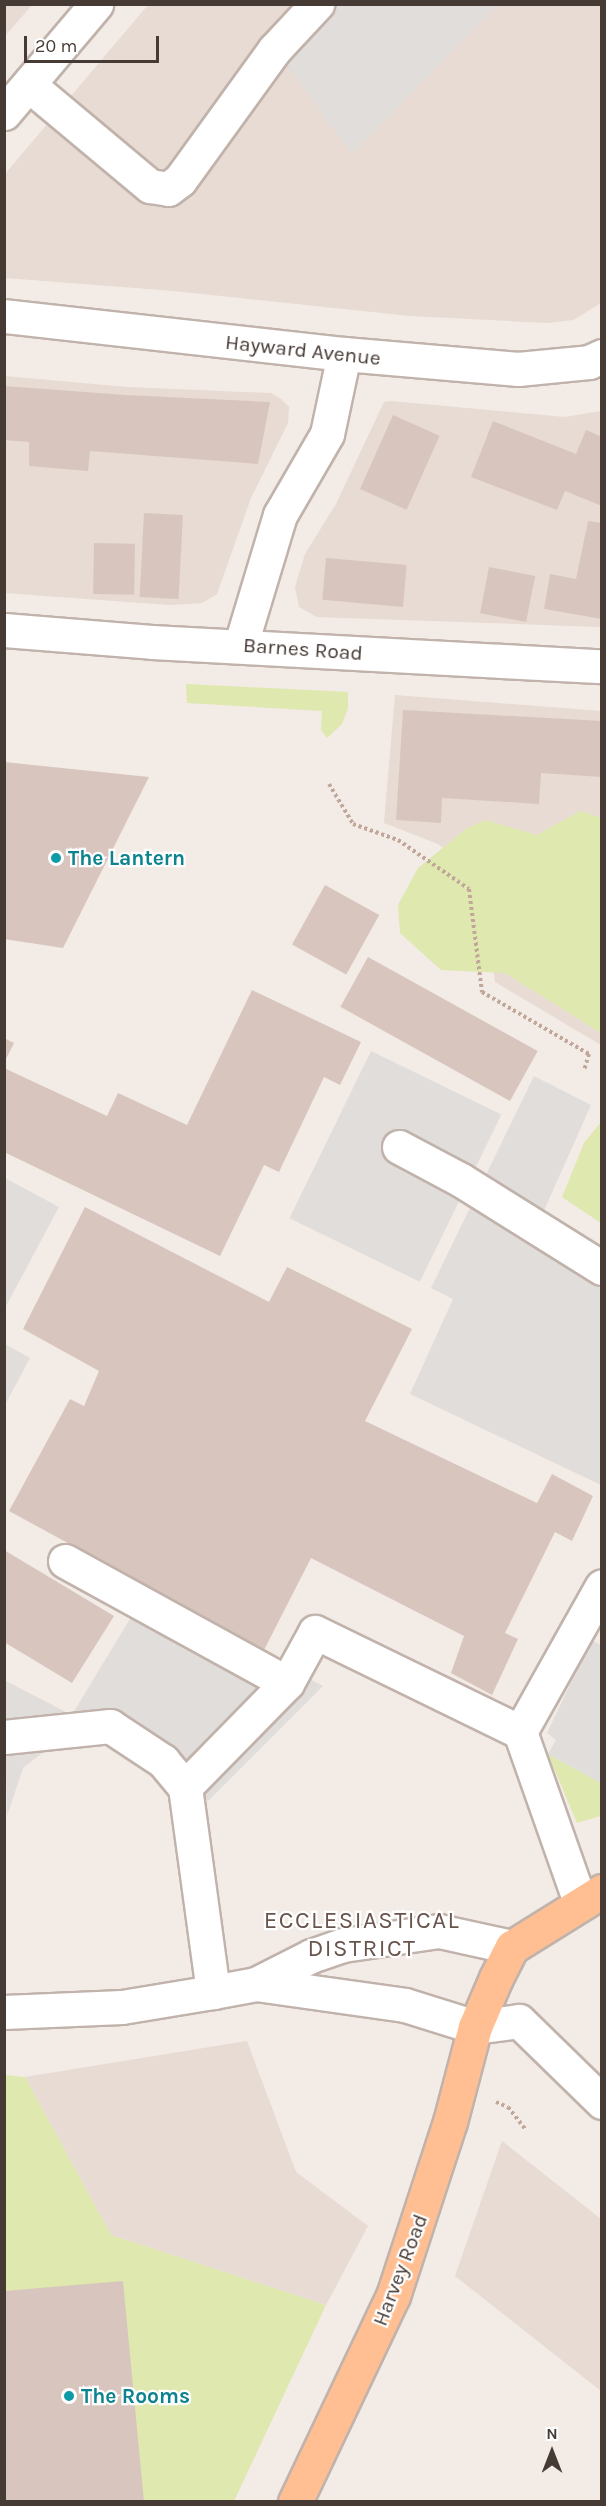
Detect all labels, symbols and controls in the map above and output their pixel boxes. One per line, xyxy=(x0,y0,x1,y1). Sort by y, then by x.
scale bar xyxy=(27,24,162,62)
text: 20 m xyxy=(35,35,77,57)
street label: Hayward Avenue xyxy=(224,329,382,371)
street label: Barnes Road xyxy=(242,632,364,666)
place label: The Lantern xyxy=(68,845,185,871)
marker: The Lantern xyxy=(49,851,63,865)
district label: ECCLESIASTICAL DISTRICT xyxy=(264,1907,460,1963)
street label: Harvey Road xyxy=(367,2211,433,2329)
place label: The Rooms xyxy=(81,2383,190,2409)
marker: The Rooms xyxy=(62,2389,76,2403)
north arrow xyxy=(522,2422,582,2482)
text: N xyxy=(546,2424,558,2443)

